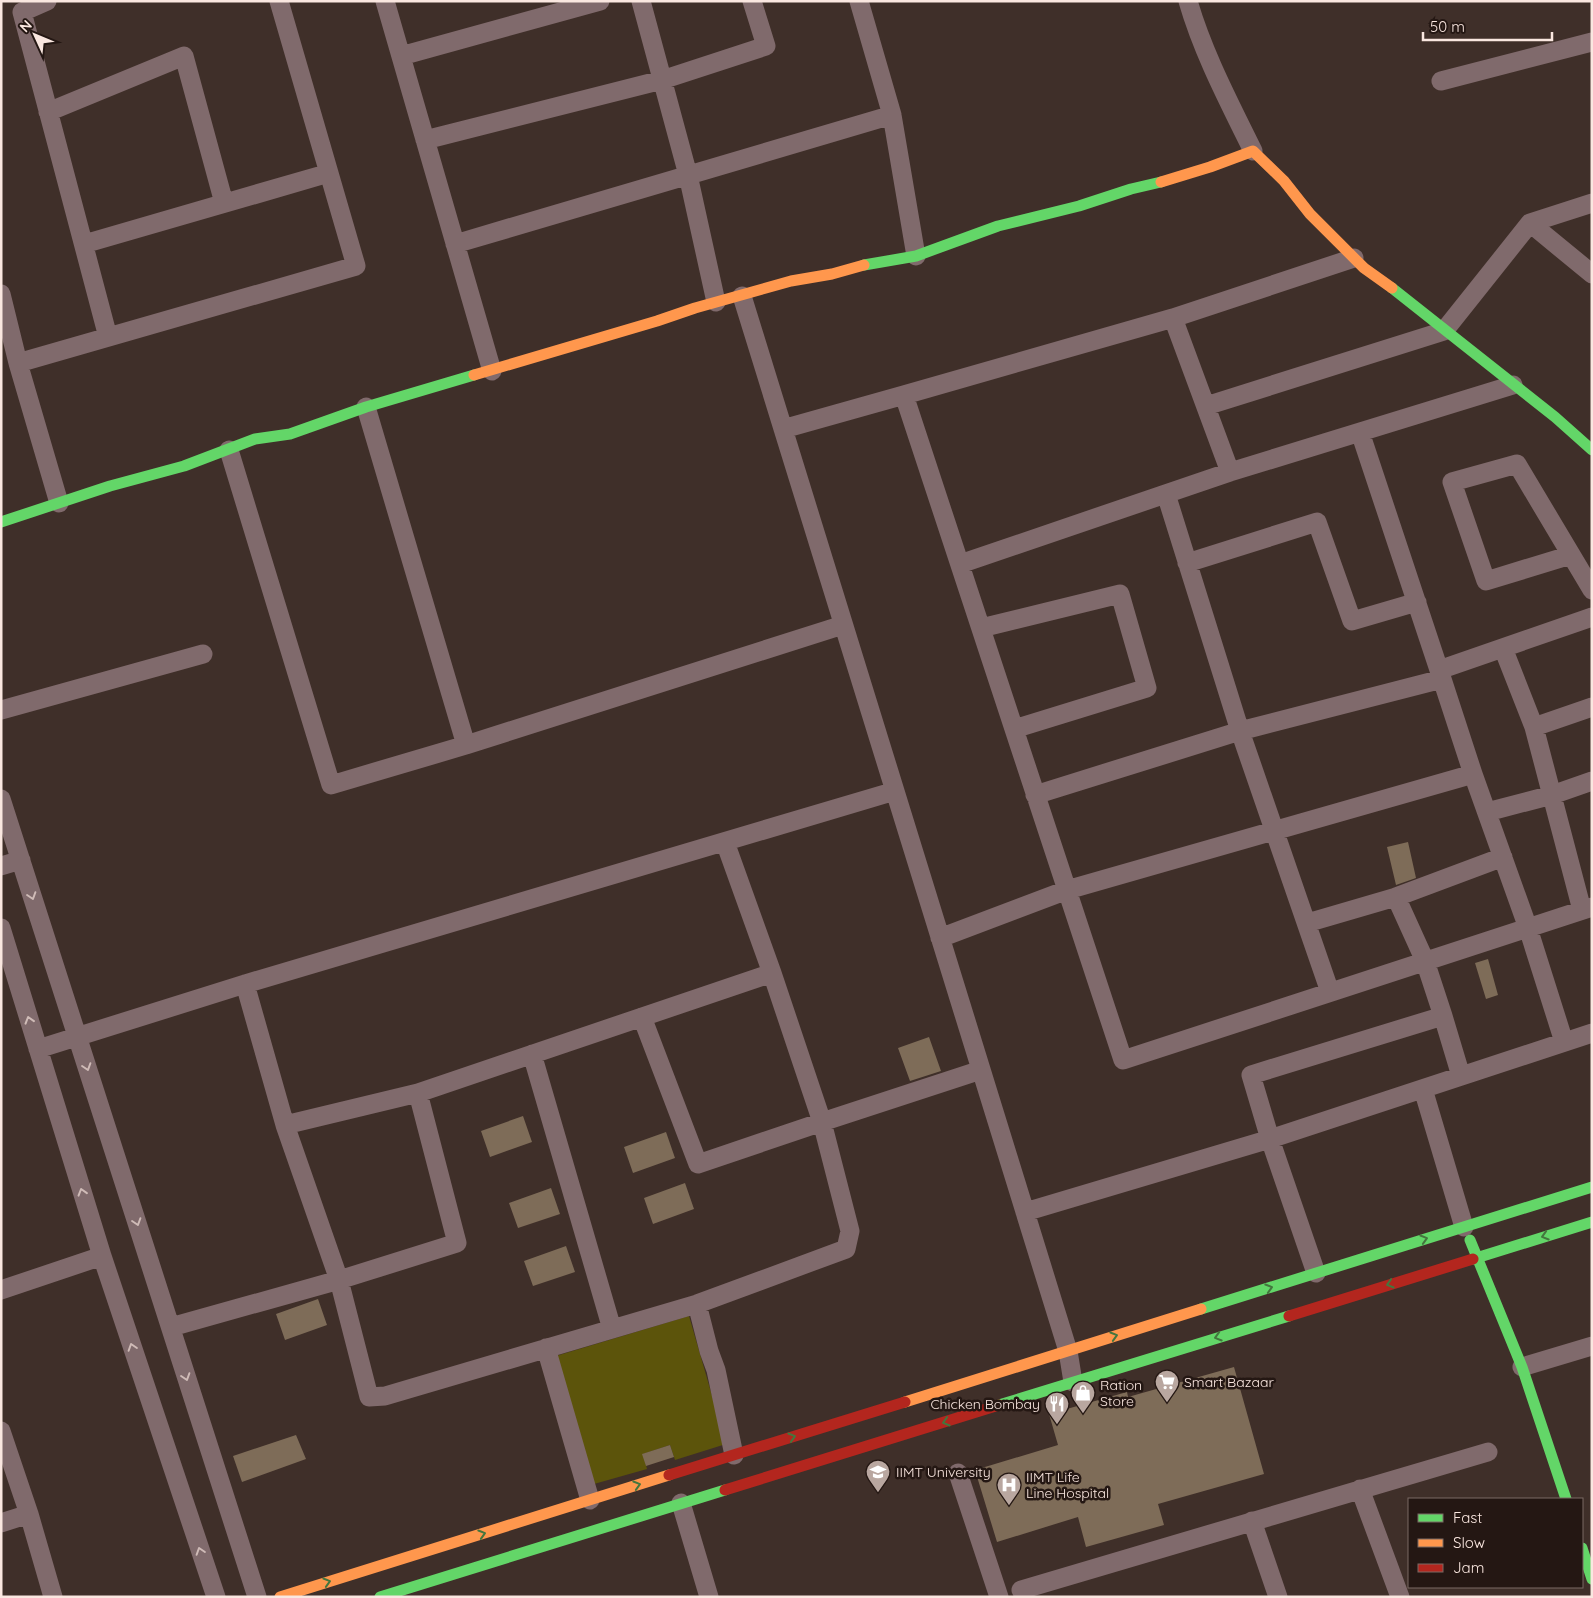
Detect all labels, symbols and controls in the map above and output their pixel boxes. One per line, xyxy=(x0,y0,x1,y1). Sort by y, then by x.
north arrow xyxy=(10,10,60,60)
scale bar xyxy=(1423,10,1552,42)
text: N xyxy=(16,16,36,36)
text: 50 m xyxy=(1430,17,1465,36)
one-way arrow xyxy=(26,891,36,899)
one-way arrow xyxy=(25,1016,35,1025)
one-way arrow xyxy=(82,1062,92,1071)
one-way arrow xyxy=(78,1188,88,1197)
one-way arrow xyxy=(131,1217,141,1225)
one-way arrow xyxy=(1542,1230,1550,1240)
one-way arrow xyxy=(1420,1235,1428,1245)
one-way arrow xyxy=(1386,1278,1395,1288)
one-way arrow xyxy=(1265,1283,1273,1293)
one-way arrow xyxy=(1110,1332,1118,1342)
one-way arrow xyxy=(1214,1332,1223,1342)
one-way arrow xyxy=(128,1343,138,1351)
supermarket icon: Smart Bazaar xyxy=(1154,1369,1180,1403)
one-way arrow xyxy=(181,1372,191,1380)
place label: Smart Bazaar xyxy=(1184,1373,1274,1391)
place label: Ration Store xyxy=(1100,1376,1142,1410)
shop icon: Ration Store xyxy=(1070,1380,1096,1414)
restaurant icon: Chicken Bombay xyxy=(1044,1391,1070,1425)
place label: Chicken Bombay xyxy=(930,1395,1040,1413)
one-way arrow xyxy=(942,1416,950,1426)
one-way arrow xyxy=(787,1432,796,1442)
school or university icon: IIMT University xyxy=(865,1459,891,1493)
place label: IIMT University xyxy=(896,1463,991,1481)
place label: IIMT Life Line Hospital xyxy=(1026,1468,1109,1502)
hospital icon: IIMT Life Line Hospital xyxy=(996,1472,1022,1506)
one-way arrow xyxy=(632,1481,641,1491)
legend xyxy=(1408,1498,1583,1588)
text: Fast xyxy=(1453,1508,1482,1527)
one-way arrow xyxy=(477,1529,486,1539)
text: Slow xyxy=(1453,1533,1485,1552)
one-way arrow xyxy=(196,1547,206,1555)
text: Jam xyxy=(1453,1558,1484,1577)
one-way arrow xyxy=(322,1578,330,1588)

